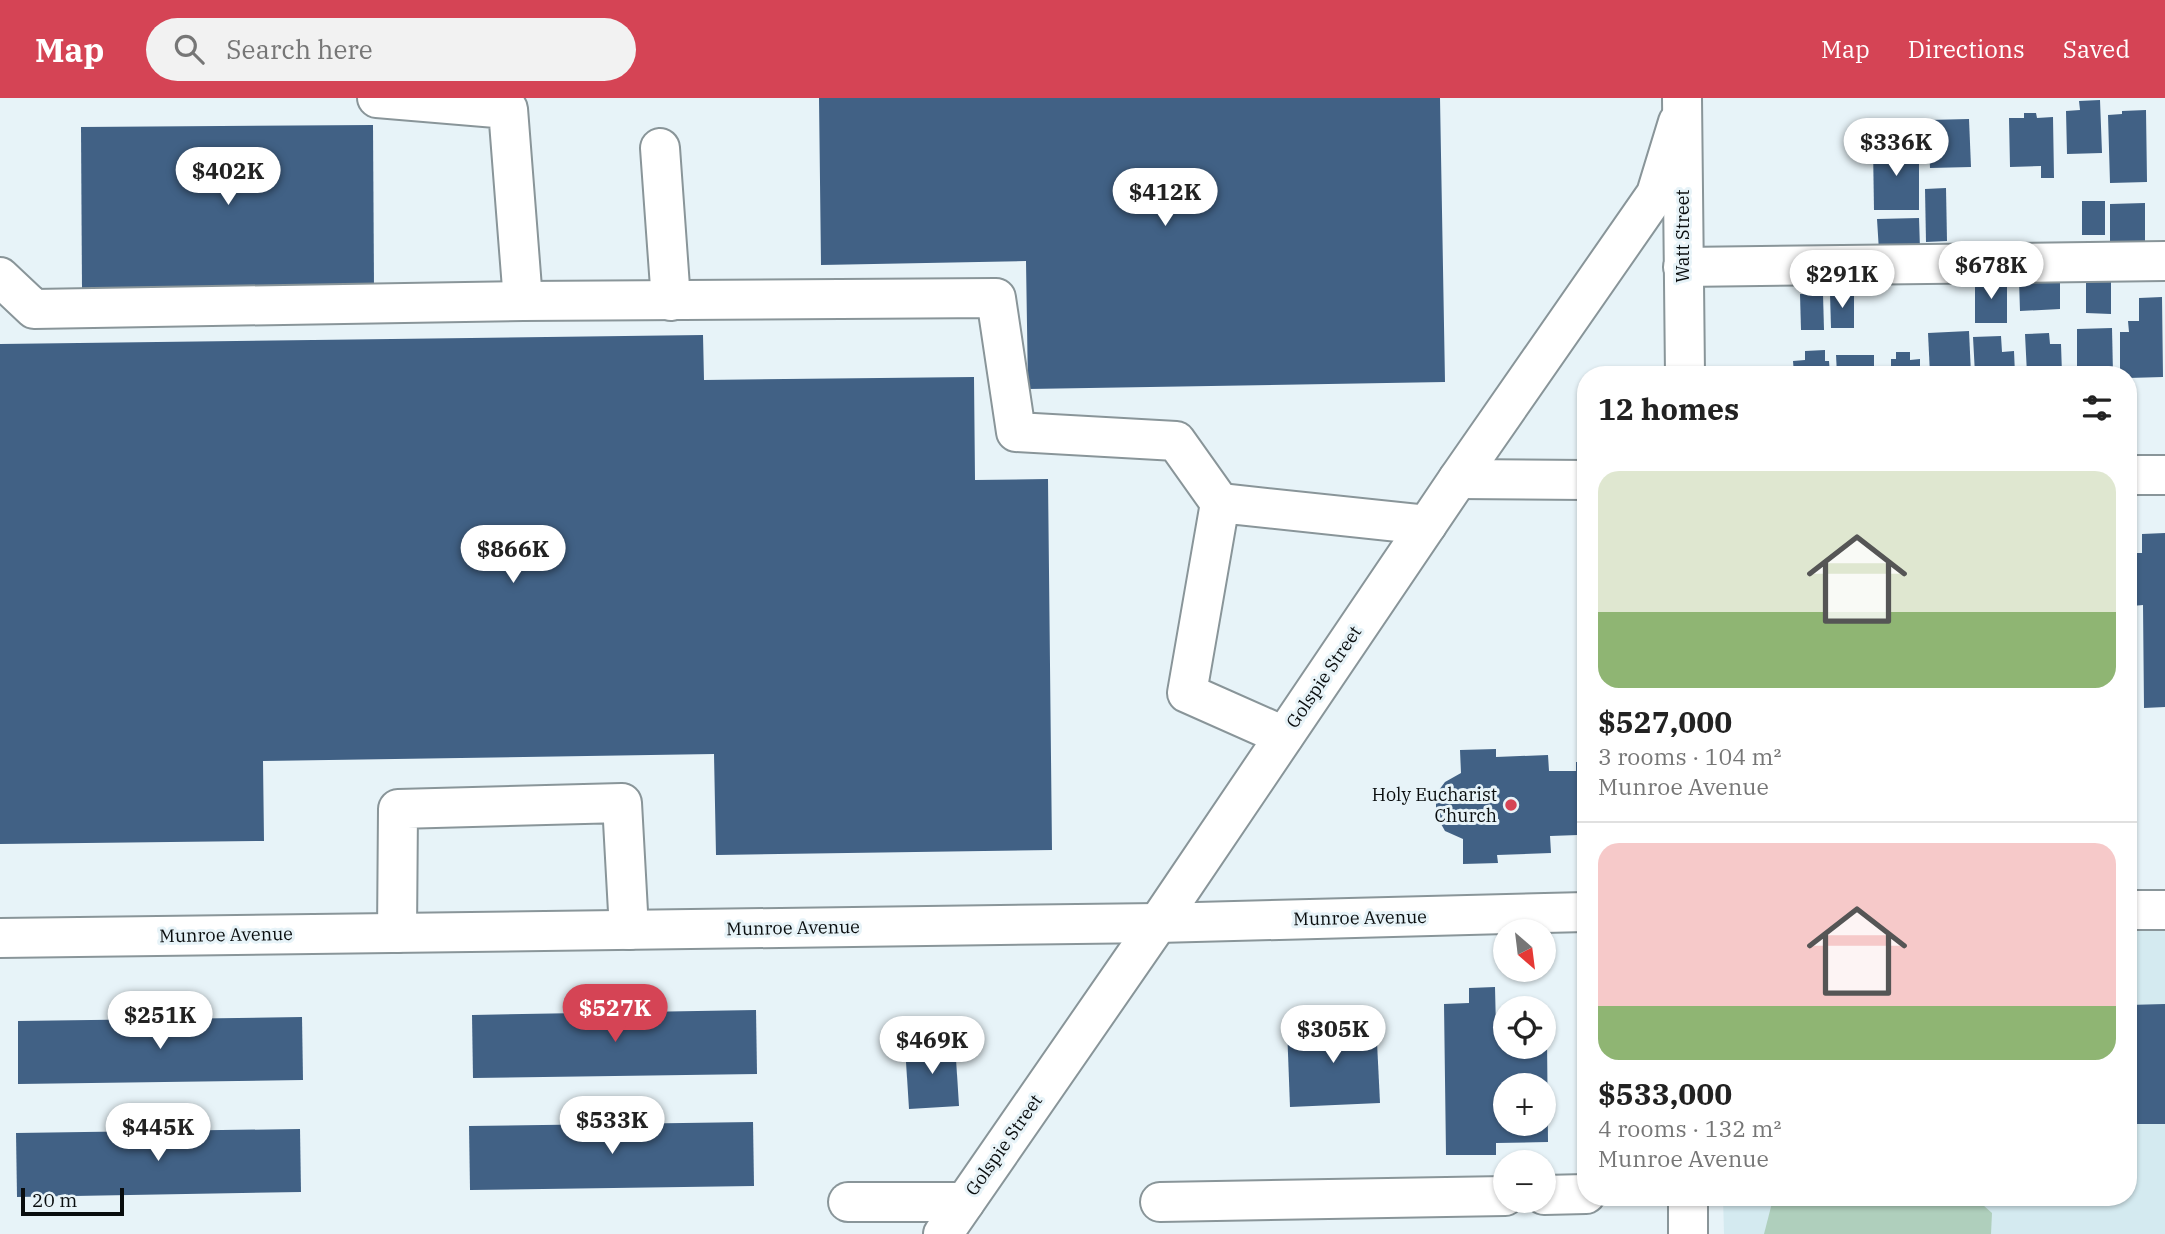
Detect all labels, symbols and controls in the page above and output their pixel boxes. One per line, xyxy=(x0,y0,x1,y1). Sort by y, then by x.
search box xyxy=(146,18,636,81)
text: Map xyxy=(35,28,104,71)
icon: search xyxy=(170,30,208,68)
text: Search here xyxy=(226,32,373,66)
text: Map xyxy=(1821,33,1870,65)
text: Directions xyxy=(1908,33,2025,65)
text: Saved xyxy=(2063,33,2130,65)
pin: $336K xyxy=(1847,118,1945,178)
text: $336K xyxy=(1860,126,1932,156)
pin: $402K xyxy=(179,148,277,207)
text: $402K xyxy=(192,155,264,185)
pin: $412K xyxy=(1116,169,1214,228)
text: $412K xyxy=(1129,176,1201,206)
street label: Watt Street xyxy=(1671,189,1694,283)
pin: $678K xyxy=(1942,242,2040,301)
text: $678K xyxy=(1955,249,2027,279)
pin: $291K xyxy=(1793,250,1891,310)
text: $291K xyxy=(1806,258,1878,288)
text: 12 homes xyxy=(1598,389,1739,428)
icon: filters xyxy=(2078,389,2116,427)
icon: home xyxy=(1794,516,1920,642)
pin: $866K xyxy=(464,526,562,585)
text: $866K xyxy=(477,533,549,563)
street label: Golspie Street xyxy=(1281,621,1366,732)
text: $527,000 xyxy=(1598,702,1732,741)
text: 3 rooms · 104 m² xyxy=(1598,741,1781,771)
text: Munroe Avenue xyxy=(1598,771,1769,801)
place label: Holy Eucharist Church xyxy=(1372,783,1497,827)
marker: Holy Eucharist Church xyxy=(1503,797,1519,813)
icon: home xyxy=(1794,888,1920,1014)
street label: Munroe Avenue xyxy=(1293,905,1427,930)
street label: Munroe Avenue xyxy=(726,915,860,940)
north arrow xyxy=(1493,919,1556,982)
map controls xyxy=(1493,919,1556,1213)
street label: Munroe Avenue xyxy=(159,922,293,947)
pin: $527K xyxy=(566,984,664,1044)
pin: $251K xyxy=(111,992,209,1051)
text: $527K xyxy=(579,992,651,1022)
button: locate xyxy=(1493,996,1556,1059)
text: $251K xyxy=(124,999,196,1029)
pin: $305K xyxy=(1284,1006,1382,1065)
text: $305K xyxy=(1297,1013,1369,1043)
pin: $469K xyxy=(883,1016,981,1076)
text: $469K xyxy=(896,1024,968,1054)
button: + xyxy=(1493,1073,1556,1136)
text: $533,000 xyxy=(1598,1074,1732,1113)
street label: Golspie Street xyxy=(960,1090,1047,1200)
pin: $533K xyxy=(563,1096,661,1156)
pin: $445K xyxy=(109,1104,207,1163)
text: $533K xyxy=(576,1104,648,1134)
text: $445K xyxy=(122,1111,194,1141)
text: 4 rooms · 132 m² xyxy=(1598,1113,1781,1143)
text: Munroe Avenue xyxy=(1598,1143,1769,1173)
button: − xyxy=(1493,1150,1556,1213)
scale bar xyxy=(21,1185,124,1217)
text: 20 m xyxy=(32,1188,77,1212)

